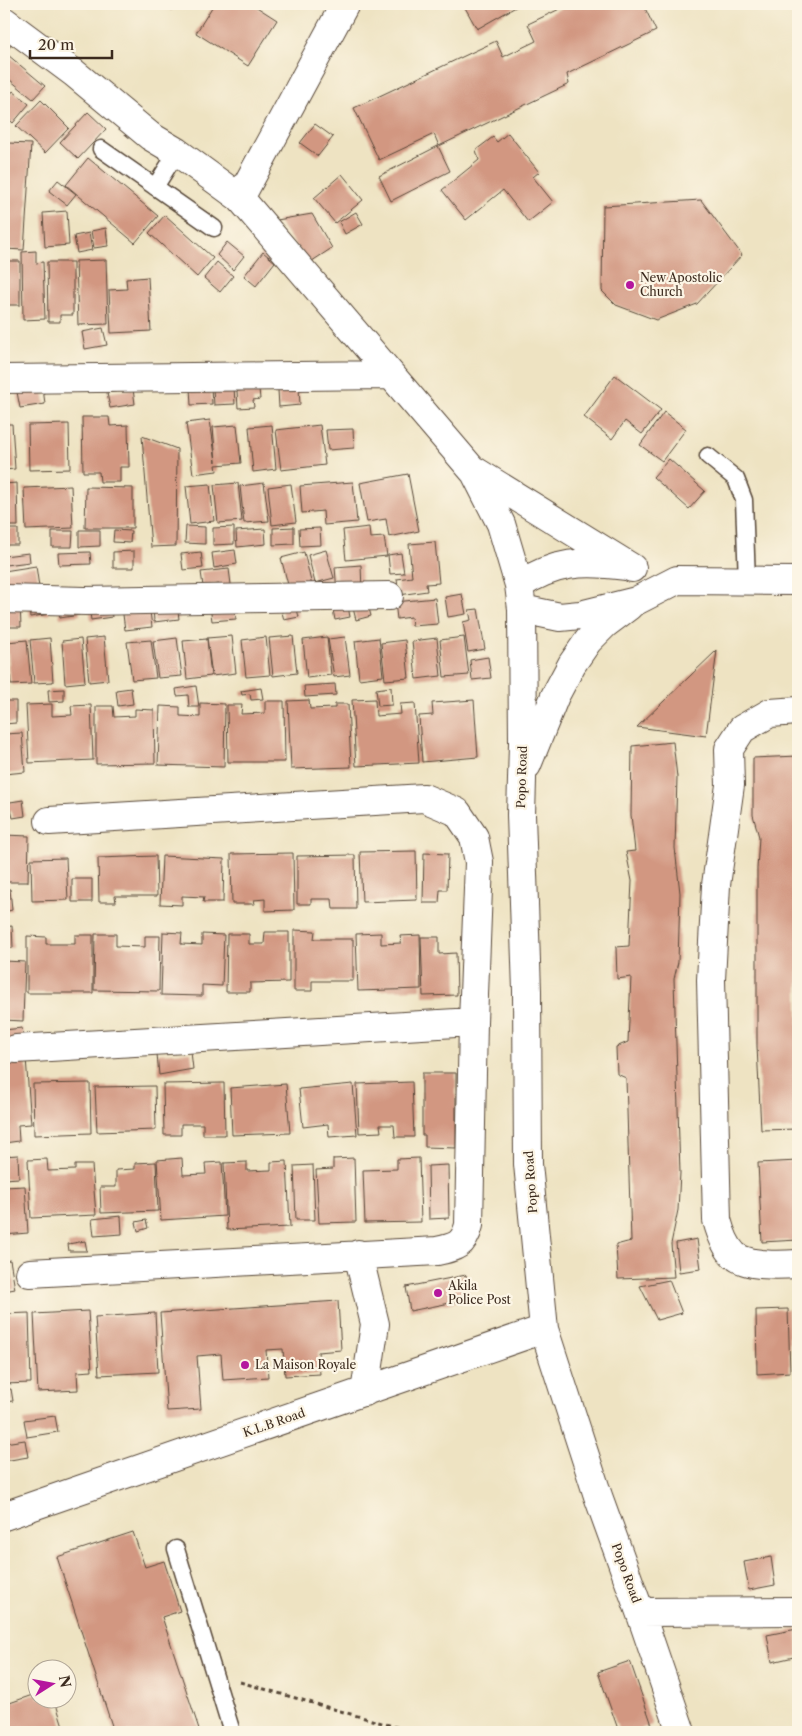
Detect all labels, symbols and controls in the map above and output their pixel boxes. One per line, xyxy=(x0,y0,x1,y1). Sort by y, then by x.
scale bar xyxy=(30,28,112,60)
text: 20 m xyxy=(38,35,74,54)
place label: New Apostolic Church xyxy=(640,270,722,299)
marker: New Apostolic Church xyxy=(624,279,636,291)
street label: Popo Road xyxy=(513,745,530,809)
street label: Popo Road xyxy=(521,1150,540,1214)
place label: Akila Police Post xyxy=(447,1278,512,1307)
marker: Akila Police Post xyxy=(432,1287,444,1299)
place label: La Maison Royale xyxy=(255,1357,356,1372)
marker: La Maison Royale xyxy=(239,1359,251,1371)
street label: K.L.B Road xyxy=(241,1405,308,1440)
street label: Popo Road xyxy=(609,1541,644,1605)
north arrow xyxy=(28,1658,78,1708)
text: N xyxy=(55,1674,75,1689)

